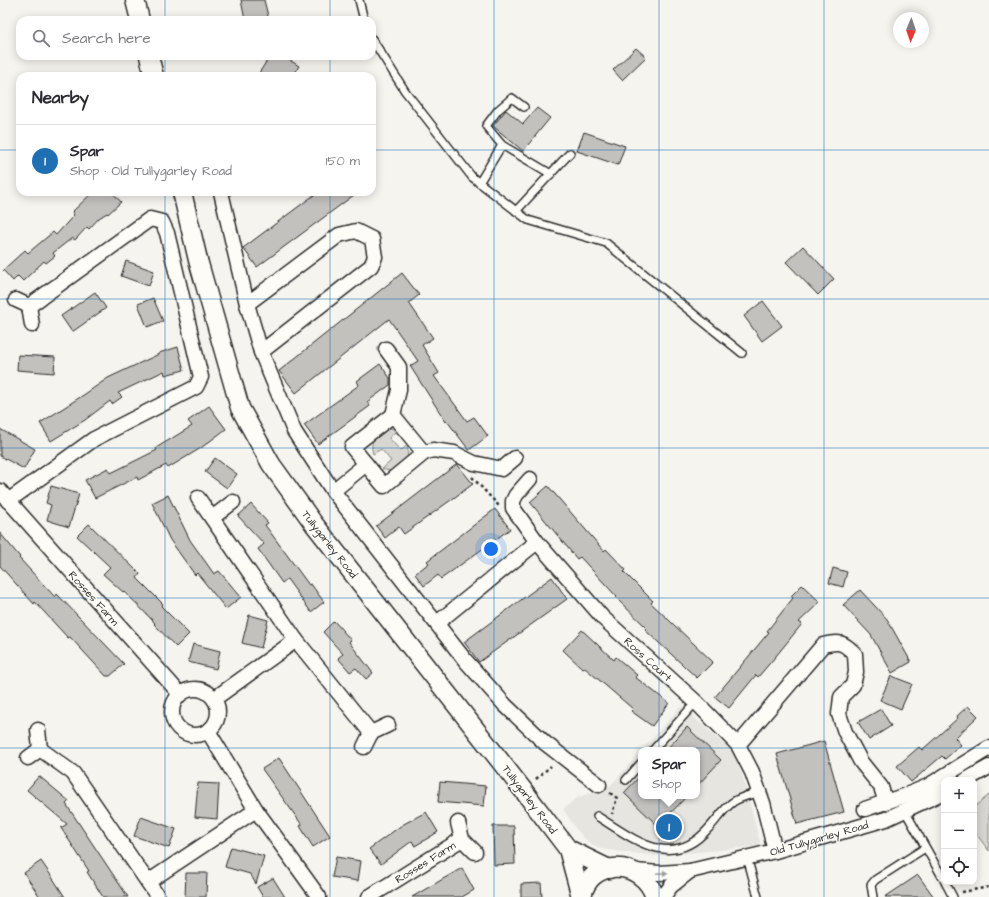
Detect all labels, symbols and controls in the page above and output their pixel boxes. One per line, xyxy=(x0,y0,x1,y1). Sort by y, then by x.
north arrow xyxy=(893,12,929,48)
search box xyxy=(16,16,376,60)
icon: search xyxy=(30,27,52,49)
text: Search here xyxy=(62,28,151,49)
text: Nearby xyxy=(32,86,89,110)
text: Spar xyxy=(70,141,104,162)
text: 1 xyxy=(44,152,46,170)
text: 150 m xyxy=(326,152,360,170)
text: Shop · Old Tullygarley Road xyxy=(70,162,232,180)
street label: Tullygarley Road xyxy=(297,507,361,582)
your location xyxy=(481,539,501,559)
street label: Rosses Farm xyxy=(65,568,123,629)
street label: Ross Court xyxy=(621,634,675,685)
popup xyxy=(638,747,700,799)
text: Spar xyxy=(652,754,686,775)
street label: Tullygarley Road xyxy=(498,762,561,838)
text: Shop xyxy=(652,775,681,793)
map controls xyxy=(941,777,977,885)
button: + xyxy=(941,777,977,813)
pin: 1 xyxy=(656,812,682,842)
button: − xyxy=(941,813,977,849)
street label: Old Tullygarley Road xyxy=(768,817,871,861)
street label: Rosses Farm xyxy=(392,838,459,887)
button: locate xyxy=(941,849,977,885)
one-way arrow xyxy=(656,869,668,876)

